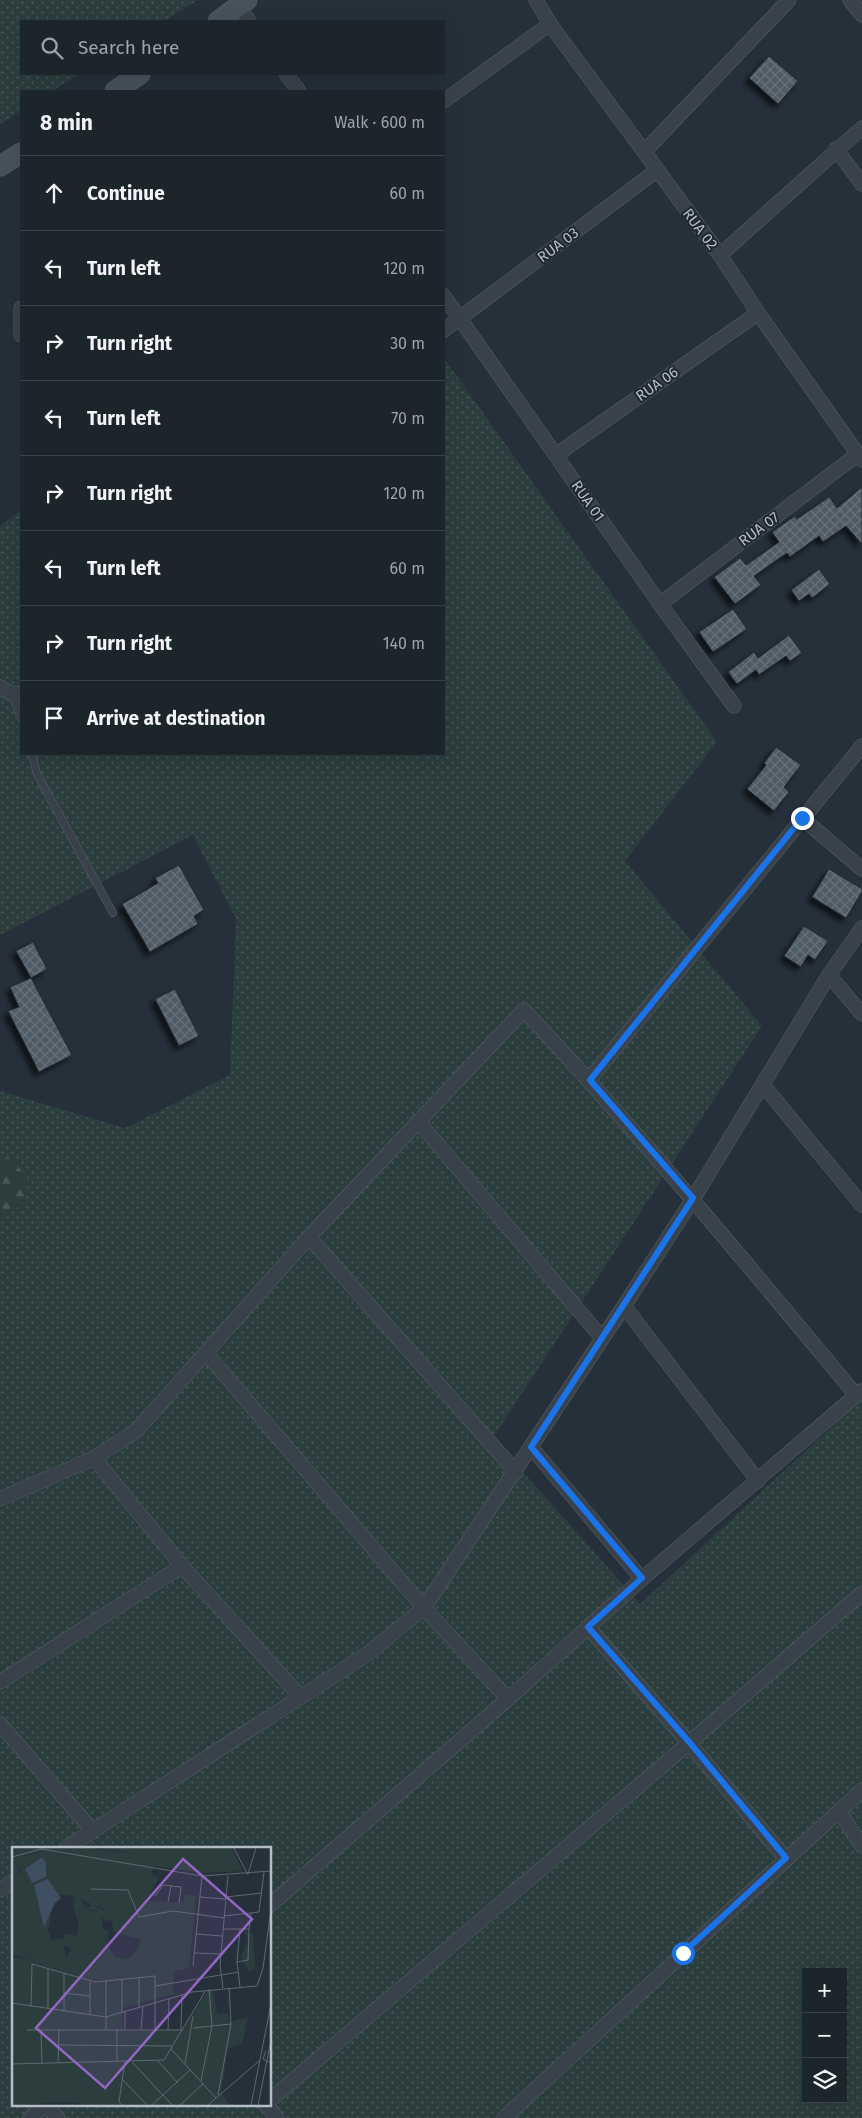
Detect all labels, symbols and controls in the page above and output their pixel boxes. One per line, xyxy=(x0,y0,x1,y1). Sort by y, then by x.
search box xyxy=(20,20,445,75)
icon: search xyxy=(38,34,66,62)
text: Search here xyxy=(78,36,179,59)
text: 8 min xyxy=(40,110,93,136)
text: Walk · 600 m xyxy=(334,113,425,132)
icon: ahead xyxy=(40,179,68,207)
text: Continue xyxy=(87,182,165,205)
text: 60 m xyxy=(390,184,425,203)
street label: RUA 02 xyxy=(679,205,721,253)
street label: RUA 03 xyxy=(534,224,582,266)
icon: left xyxy=(40,254,68,282)
text: Turn left xyxy=(87,257,161,280)
text: 120 m xyxy=(383,259,425,278)
icon: right xyxy=(40,329,68,357)
text: Turn right xyxy=(87,332,172,355)
text: 30 m xyxy=(390,334,425,353)
street label: RUA 06 xyxy=(632,363,682,405)
icon: left xyxy=(40,404,68,432)
text: Turn left xyxy=(87,407,161,430)
text: 70 m xyxy=(391,409,425,428)
street label: RUA 01 xyxy=(567,477,609,525)
icon: right xyxy=(40,479,68,507)
text: Turn right xyxy=(87,482,172,505)
text: 120 m xyxy=(383,484,425,503)
street label: RUA 07 xyxy=(735,508,783,550)
icon: left xyxy=(40,554,68,582)
text: Turn left xyxy=(87,557,161,580)
text: 60 m xyxy=(390,559,425,578)
icon: right xyxy=(40,629,68,657)
text: Turn right xyxy=(87,632,172,655)
text: 140 m xyxy=(383,634,425,653)
icon: arrive xyxy=(40,704,68,732)
text: Arrive at destination xyxy=(87,707,266,730)
route end xyxy=(791,807,814,830)
inset map xyxy=(12,1847,271,2106)
route start xyxy=(672,1942,695,1965)
map controls xyxy=(802,1968,847,2103)
button: + xyxy=(802,1968,847,2013)
button: − xyxy=(802,2013,847,2058)
button: layers xyxy=(802,2058,847,2103)

